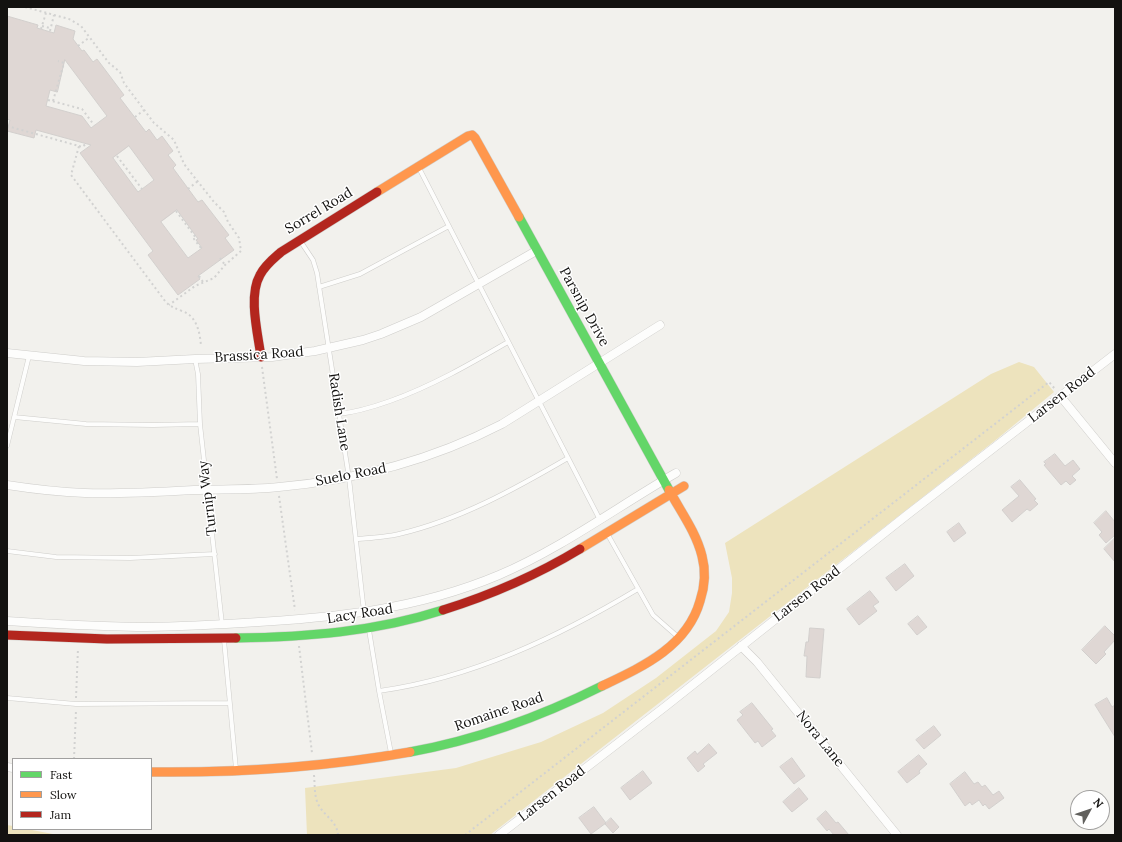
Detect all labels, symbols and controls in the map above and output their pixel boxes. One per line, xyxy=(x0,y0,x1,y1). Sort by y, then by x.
street label: Sorrel Road xyxy=(282,184,356,238)
street label: Parsnip Drive xyxy=(555,265,613,349)
street label: Brassica Road xyxy=(214,343,304,367)
street label: Larsen Road xyxy=(1025,364,1099,426)
street label: Radish Lane xyxy=(325,372,353,452)
street label: Turnip Way xyxy=(195,460,221,536)
street label: Suelo Road xyxy=(314,460,388,490)
street label: Larsen Road xyxy=(770,563,844,625)
street label: Lacy Road xyxy=(326,600,394,628)
street label: Romaine Road xyxy=(452,689,546,735)
street label: Nora Lane xyxy=(792,708,848,770)
legend xyxy=(12,758,152,830)
street label: Larsen Road xyxy=(515,763,589,825)
text: Fast xyxy=(50,767,73,782)
text: Slow xyxy=(50,787,77,802)
north arrow xyxy=(1070,790,1110,830)
text: N xyxy=(1090,795,1107,811)
text: Jam xyxy=(50,807,71,822)

